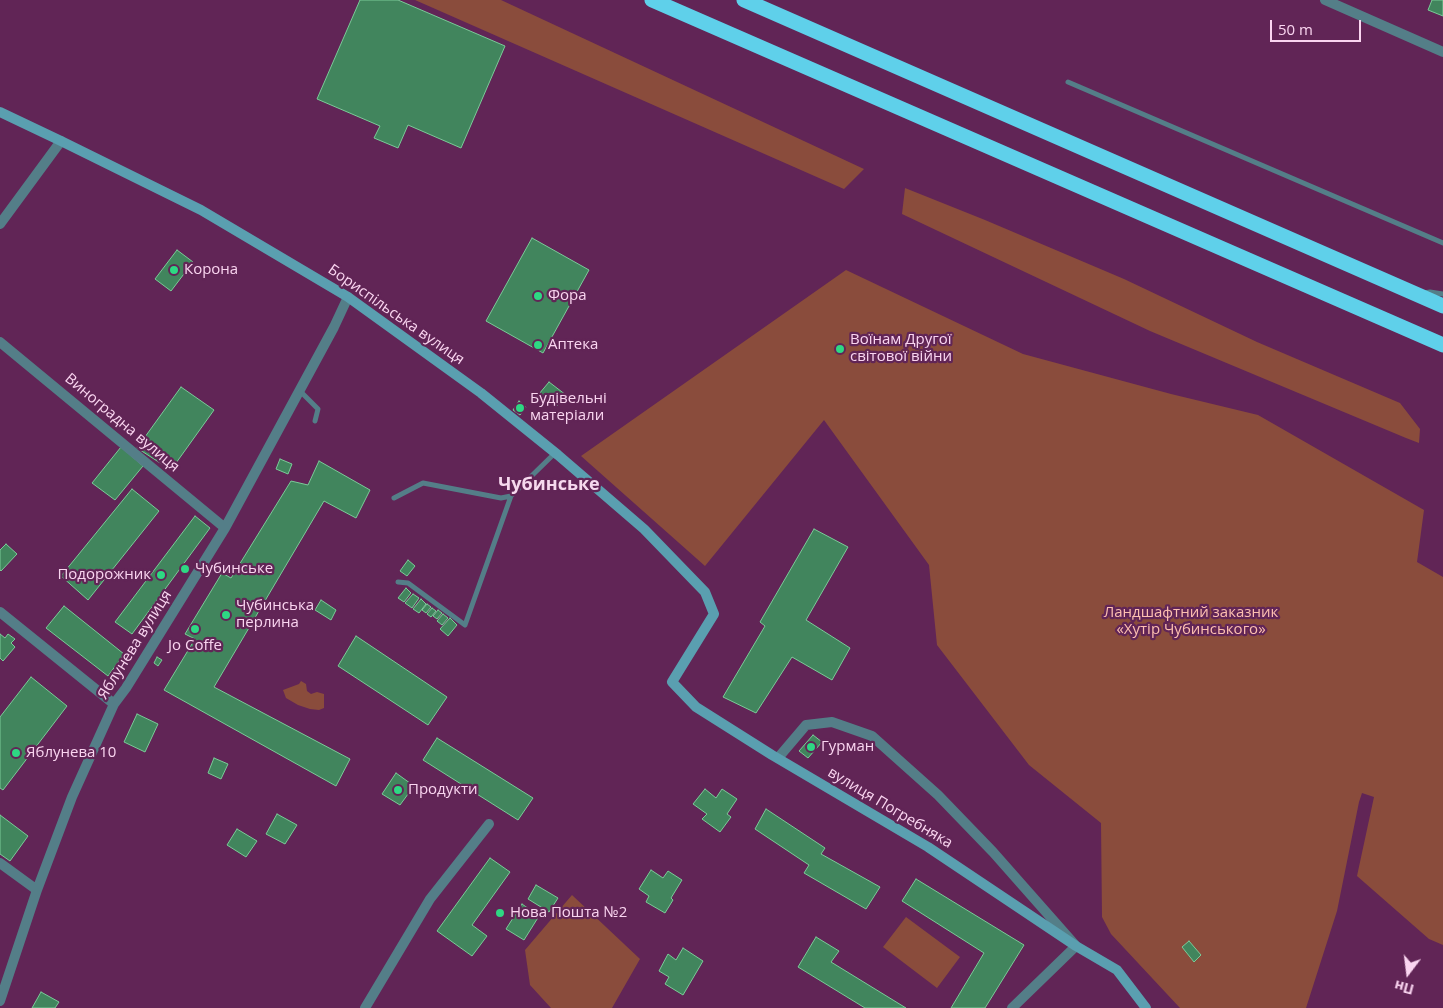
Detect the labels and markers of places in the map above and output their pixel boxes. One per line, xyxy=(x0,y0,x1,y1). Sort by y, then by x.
place label: Корона xyxy=(184,261,238,279)
marker: Корона xyxy=(168,264,180,276)
place label: Фора xyxy=(548,287,586,305)
marker: Фора xyxy=(532,290,544,302)
place label: Воїнам Другої світової війни xyxy=(850,331,952,366)
place label: Аптека xyxy=(548,336,598,354)
marker: Аптека xyxy=(532,339,544,351)
marker: Воїнам Другої світової війни xyxy=(834,343,846,355)
place label: Будівельні матеріали xyxy=(530,390,607,425)
marker: Будівельні матеріали xyxy=(514,402,526,414)
place label: Чубинське xyxy=(195,560,273,578)
marker: Чубинське xyxy=(179,563,191,575)
place label: Подорожник xyxy=(57,566,151,584)
marker: Подорожник xyxy=(155,569,167,581)
place label: Чубинська перлина xyxy=(236,597,314,632)
marker: Чубинська перлина xyxy=(220,609,232,621)
marker: Jo Coffe xyxy=(189,623,201,635)
place label: Jo Coffe xyxy=(168,637,222,655)
place label: Гурман xyxy=(821,738,874,756)
marker: Гурман xyxy=(805,741,817,753)
place label: Яблунева 10 xyxy=(26,744,116,762)
marker: Яблунева 10 xyxy=(10,747,22,759)
place label: Продукти xyxy=(408,781,478,799)
marker: Продукти xyxy=(392,784,404,796)
place label: Нова Пошта №2 xyxy=(510,904,627,922)
marker: Нова Пошта №2 xyxy=(494,907,506,919)

